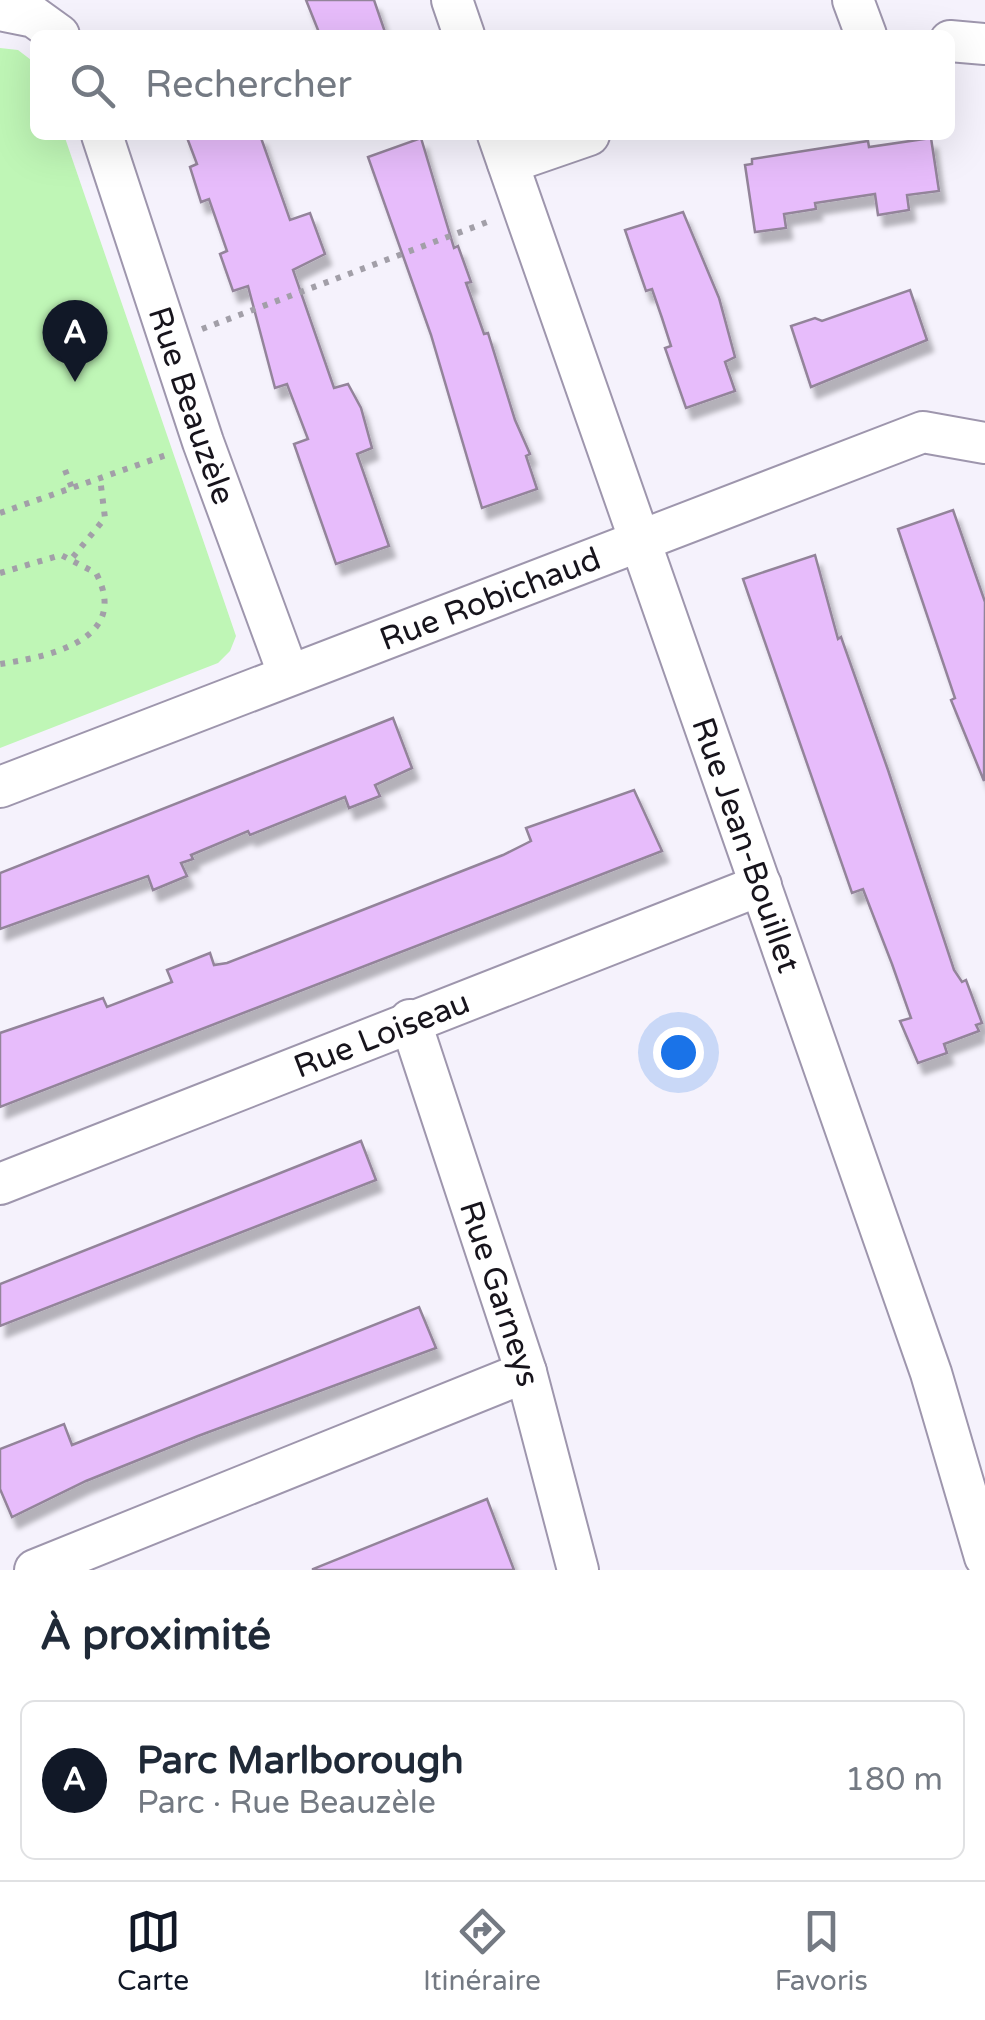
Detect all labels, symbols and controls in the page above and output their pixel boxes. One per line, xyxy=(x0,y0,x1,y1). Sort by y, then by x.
search box xyxy=(30,30,955,140)
icon: search xyxy=(65,58,120,113)
text: Rechercher xyxy=(145,62,352,108)
pin: A xyxy=(42,300,108,382)
street label: Rue Beauzèle xyxy=(140,302,242,510)
street label: Rue Robichaud xyxy=(375,540,606,659)
street label: Rue Jean-Bouillet xyxy=(683,713,807,978)
street label: Rue Loiseau xyxy=(289,983,475,1087)
your location xyxy=(653,1027,704,1078)
street label: Rue Garneys xyxy=(451,1196,547,1391)
text: À proximité xyxy=(40,1610,271,1661)
text: Parc Marlborough xyxy=(137,1738,464,1784)
text: A xyxy=(63,1761,86,1799)
text: 180 m xyxy=(845,1761,943,1799)
text: Parc · Rue Beauzèle xyxy=(137,1784,436,1822)
tab: Carte xyxy=(117,1904,189,1998)
tab: Itinéraire xyxy=(423,1904,541,1998)
tab: Favoris xyxy=(775,1904,868,1998)

